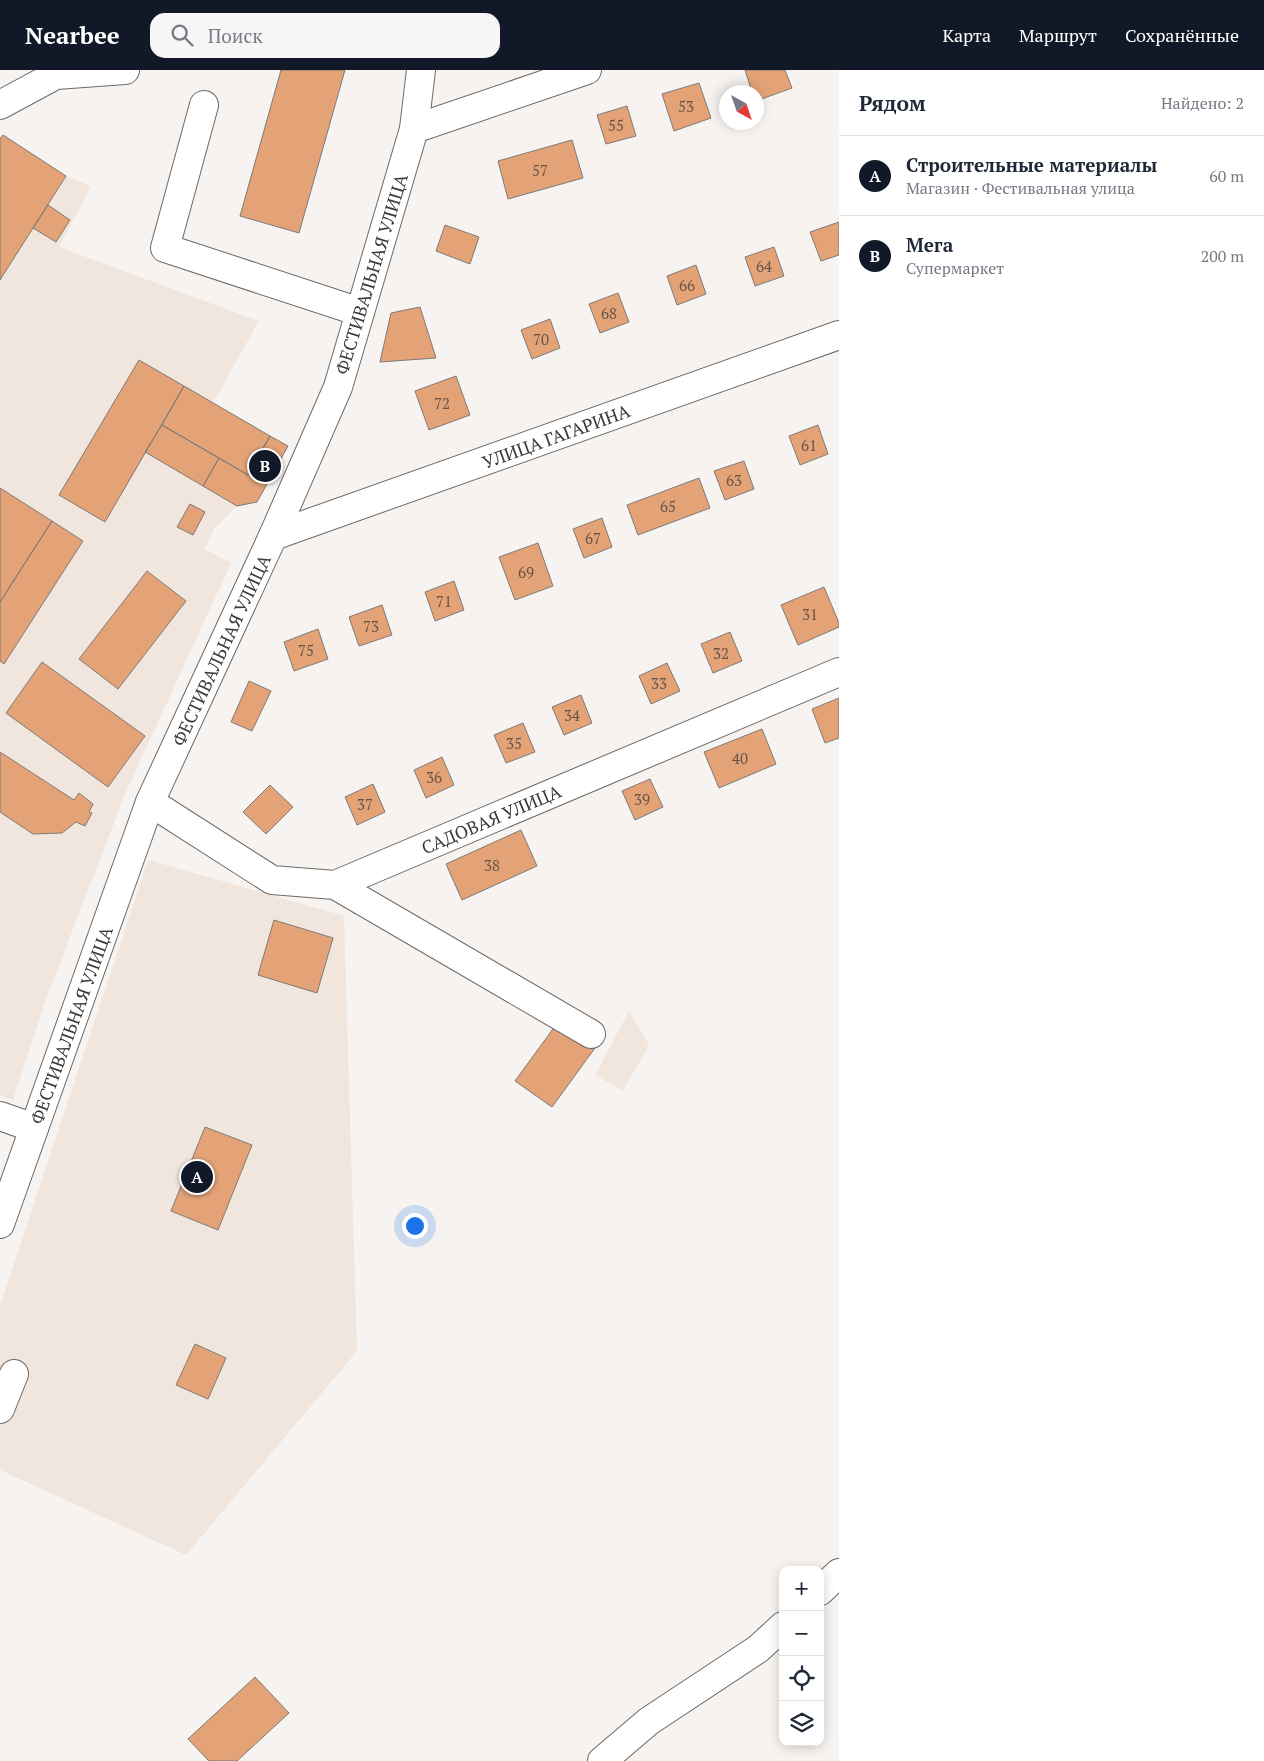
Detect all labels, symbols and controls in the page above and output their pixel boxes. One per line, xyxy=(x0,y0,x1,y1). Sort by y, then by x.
search box xyxy=(150,13,500,58)
text: Nearbee xyxy=(25,19,120,51)
icon: search xyxy=(168,21,196,49)
text: Поиск xyxy=(208,23,263,48)
text: Карта xyxy=(942,23,991,47)
text: Маршрут xyxy=(1019,23,1097,47)
text: Сохранённые xyxy=(1125,23,1239,47)
north arrow xyxy=(719,85,764,130)
text: Рядом xyxy=(859,89,926,117)
text: Найдено: 2 xyxy=(1161,92,1244,114)
house number: 53 xyxy=(678,96,694,116)
house number: 55 xyxy=(608,115,624,135)
text: Строительные материалы xyxy=(906,152,1157,177)
house number: 57 xyxy=(532,160,548,180)
text: A xyxy=(869,165,881,187)
text: 60 m xyxy=(1209,165,1244,187)
street label: ФЕСТИВАЛЬНАЯ УЛИЦА xyxy=(329,170,413,377)
text: Магазин · Фестивальная улица xyxy=(906,177,1135,199)
text: Мега xyxy=(906,232,953,257)
text: B xyxy=(870,245,880,267)
text: 200 m xyxy=(1201,245,1244,267)
house number: 64 xyxy=(756,256,772,276)
text: Супермаркет xyxy=(906,257,1004,279)
house number: 66 xyxy=(679,275,695,295)
house number: 68 xyxy=(601,303,617,323)
house number: 70 xyxy=(533,329,549,349)
house number: 72 xyxy=(434,393,450,413)
street label: УЛИЦА ГАГАРИНА xyxy=(479,398,634,474)
house number: 61 xyxy=(801,435,817,455)
pin: B xyxy=(249,447,281,485)
house number: 63 xyxy=(726,470,742,490)
house number: 65 xyxy=(660,496,676,516)
house number: 67 xyxy=(585,528,601,548)
street label: ФЕСТИВАЛЬНАЯ УЛИЦА xyxy=(166,550,276,750)
house number: 69 xyxy=(518,562,534,582)
house number: 71 xyxy=(436,591,452,611)
house number: 31 xyxy=(802,604,818,624)
house number: 73 xyxy=(363,616,379,636)
house number: 75 xyxy=(298,640,314,660)
house number: 32 xyxy=(713,643,729,663)
house number: 33 xyxy=(651,673,667,693)
house number: 34 xyxy=(564,705,580,725)
house number: 35 xyxy=(506,733,522,753)
house number: 40 xyxy=(732,748,748,768)
house number: 36 xyxy=(426,767,442,787)
street label: САДОВАЯ УЛИЦА xyxy=(417,778,565,859)
house number: 39 xyxy=(634,789,650,809)
house number: 37 xyxy=(357,794,373,814)
house number: 38 xyxy=(484,855,500,875)
street label: ФЕСТИВАЛЬНАЯ УЛИЦА xyxy=(24,922,118,1127)
pin: A xyxy=(181,1158,213,1196)
your location xyxy=(402,1213,428,1239)
map controls xyxy=(779,1566,824,1746)
button: + xyxy=(779,1566,824,1611)
button: − xyxy=(779,1611,824,1656)
button: locate xyxy=(779,1656,824,1701)
button: layers xyxy=(779,1701,824,1746)

